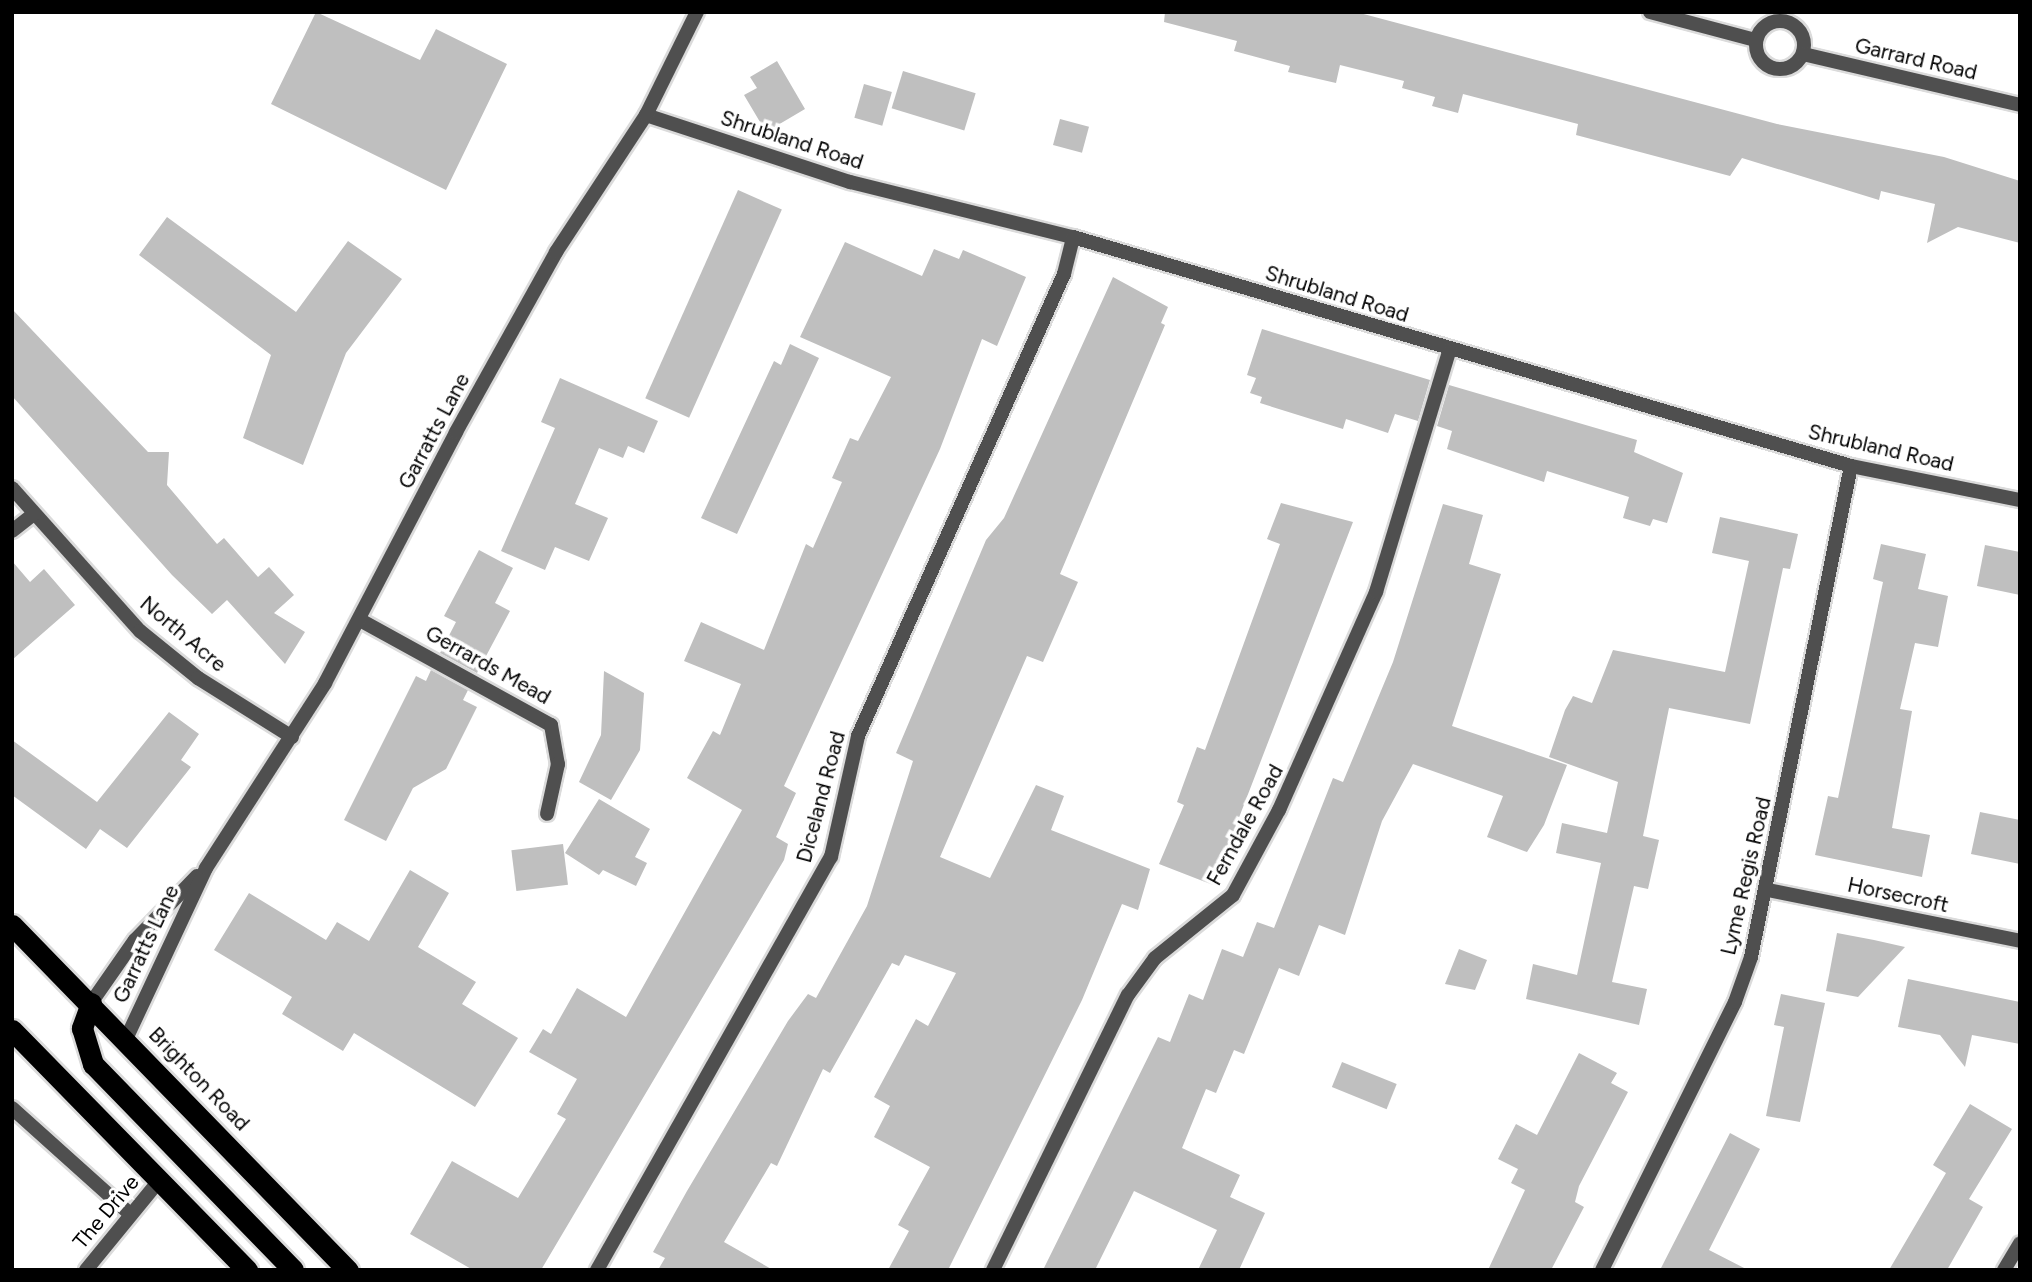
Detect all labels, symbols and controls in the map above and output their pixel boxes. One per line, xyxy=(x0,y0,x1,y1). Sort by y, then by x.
street label: Garrard Road xyxy=(1853,33,1979,85)
street label: Shrubland Road xyxy=(717,105,867,175)
street label: Shrubland Road xyxy=(1262,260,1412,328)
street label: Garratts Lane xyxy=(393,369,475,493)
street label: Shrubland Road xyxy=(1806,419,1956,477)
street label: North Acre xyxy=(135,591,231,677)
street label: Gerrards Mead xyxy=(421,620,555,710)
street label: Diceland Road xyxy=(791,729,851,865)
street label: Ferndale Road xyxy=(1201,760,1289,890)
street label: Lyme Regis Road xyxy=(1716,794,1776,958)
street label: Horsecroft xyxy=(1845,872,1951,918)
street label: Garratts Lane xyxy=(108,881,184,1007)
street label: Brighton Road xyxy=(143,1022,255,1136)
street label: The Drive xyxy=(68,1170,144,1254)

